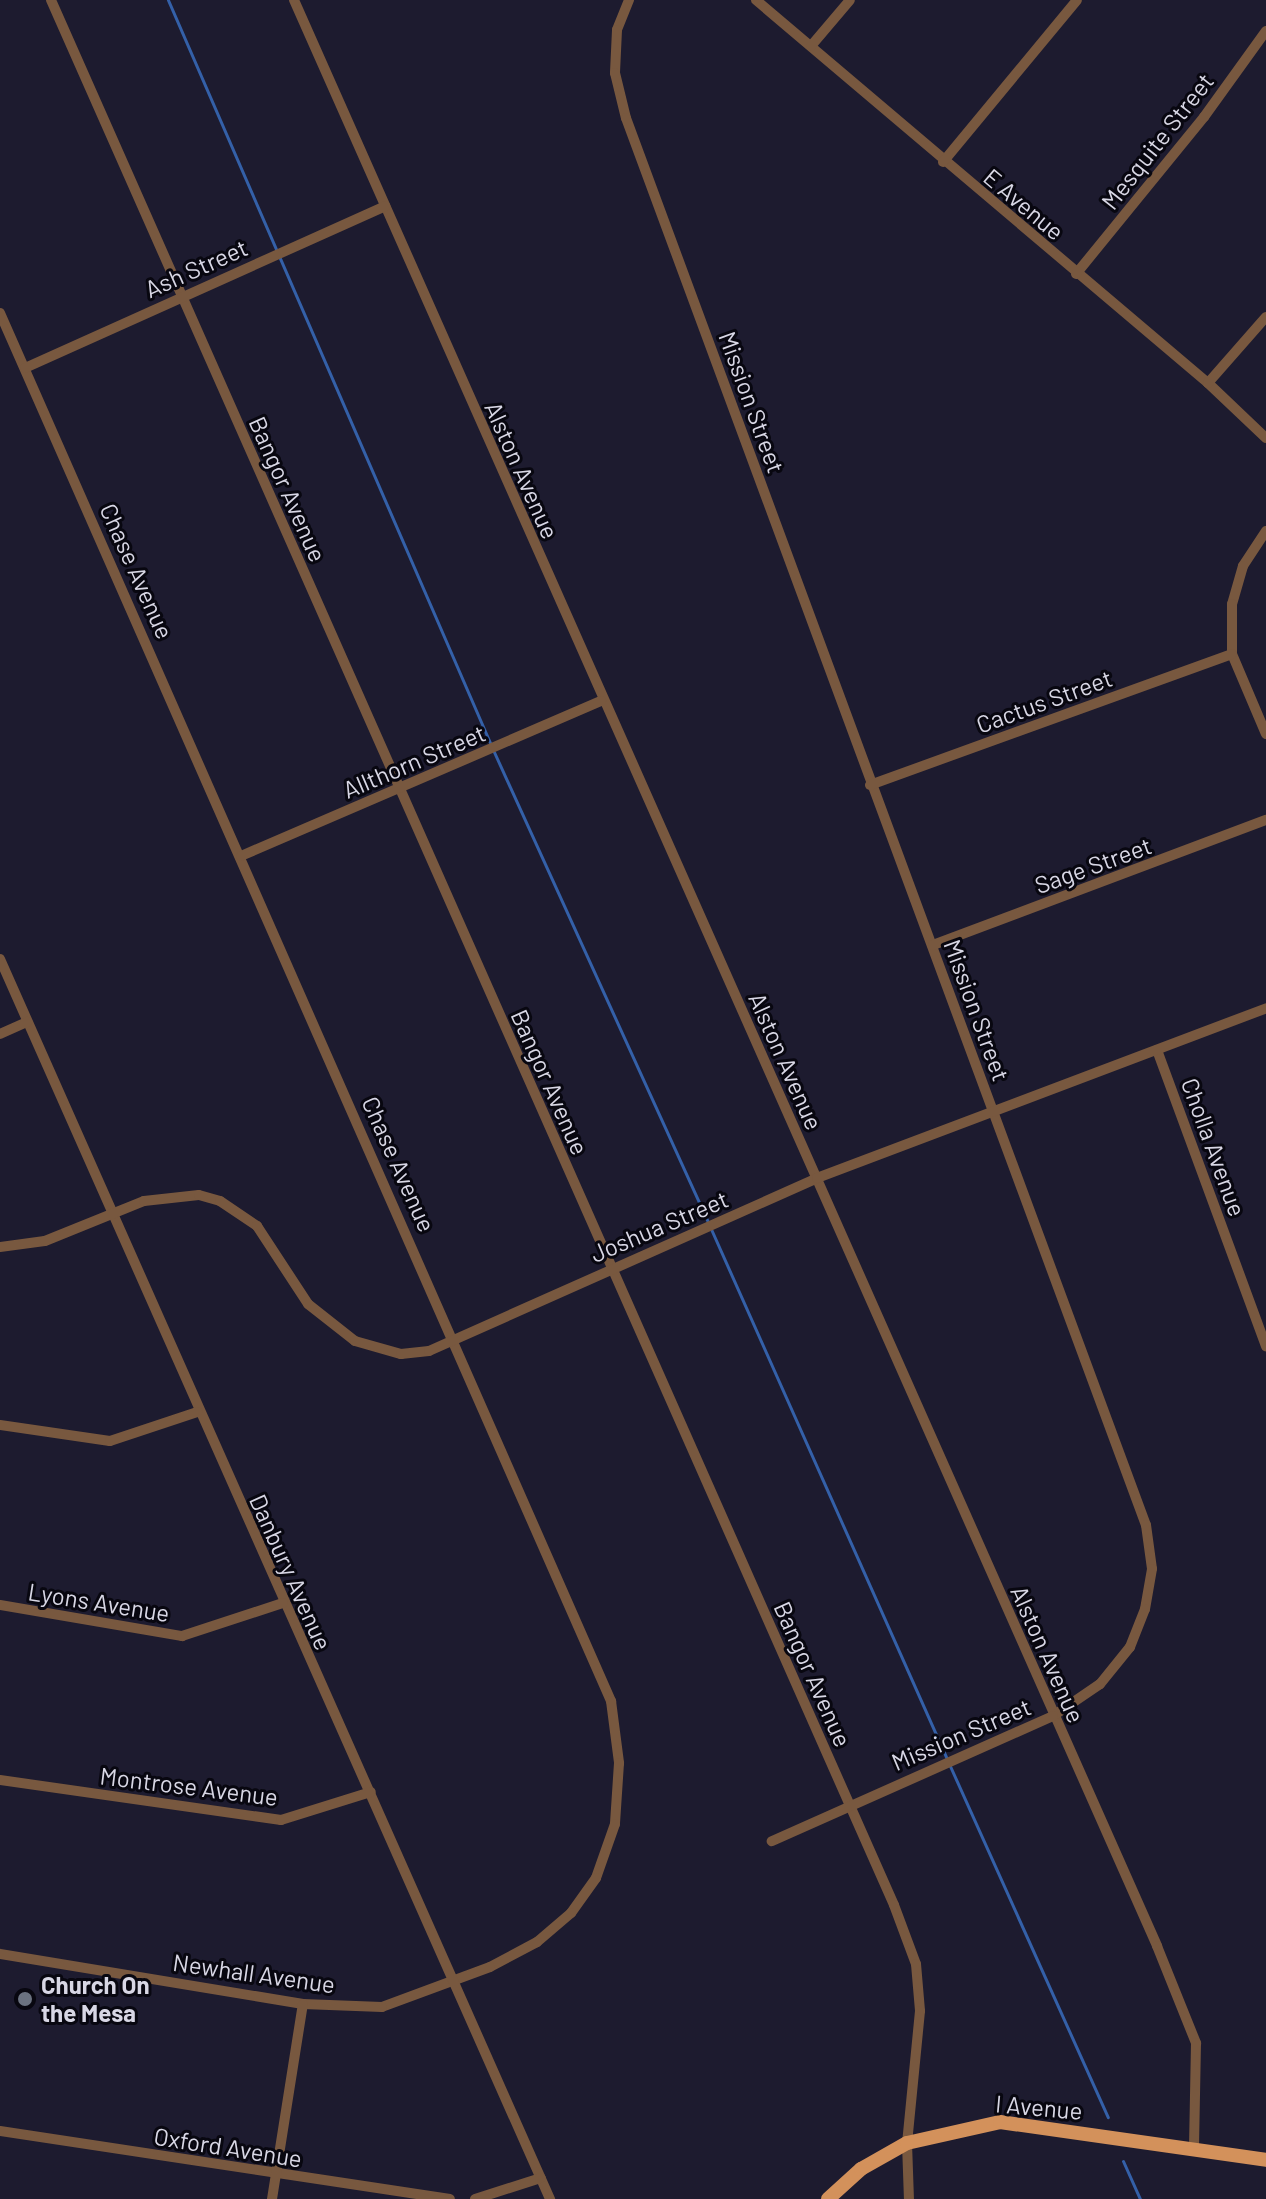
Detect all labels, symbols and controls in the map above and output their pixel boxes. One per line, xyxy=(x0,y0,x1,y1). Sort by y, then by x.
street label: Mesquite Street xyxy=(1095,67,1219,215)
street label: E Avenue xyxy=(978,162,1070,246)
street label: Ash Street xyxy=(140,233,252,303)
street label: Mission Street xyxy=(713,327,791,477)
street label: Alston Avenue xyxy=(479,397,565,543)
street label: Bangor Avenue xyxy=(243,412,333,566)
street label: Chase Avenue xyxy=(94,499,180,643)
street label: Cactus Street xyxy=(972,663,1116,739)
street label: Allthorn Street xyxy=(338,718,490,804)
street label: Sage Street xyxy=(1031,831,1155,899)
street label: Mission Street xyxy=(938,935,1016,1085)
street label: Alston Avenue xyxy=(743,988,829,1134)
street label: Bangor Avenue xyxy=(505,1005,595,1159)
street label: Cholla Avenue xyxy=(1176,1074,1252,1220)
street label: Chase Avenue xyxy=(356,1092,442,1236)
street label: Joshua Street xyxy=(586,1184,732,1268)
street label: Danbury Avenue xyxy=(244,1490,338,1654)
street label: Lyons Avenue xyxy=(26,1577,172,1627)
street label: Alston Avenue xyxy=(1005,1581,1091,1727)
street label: Bangor Avenue xyxy=(768,1597,858,1751)
street label: Mission Street xyxy=(887,1692,1035,1776)
street label: Montrose Avenue xyxy=(98,1761,280,1811)
street label: Newhall Avenue xyxy=(171,1947,337,1999)
place label: Church On the Mesa xyxy=(41,1971,150,2027)
marker: Church On the Mesa xyxy=(16,1990,34,2008)
street label: I Avenue xyxy=(994,2089,1084,2125)
street label: Oxford Avenue xyxy=(152,2121,304,2173)

